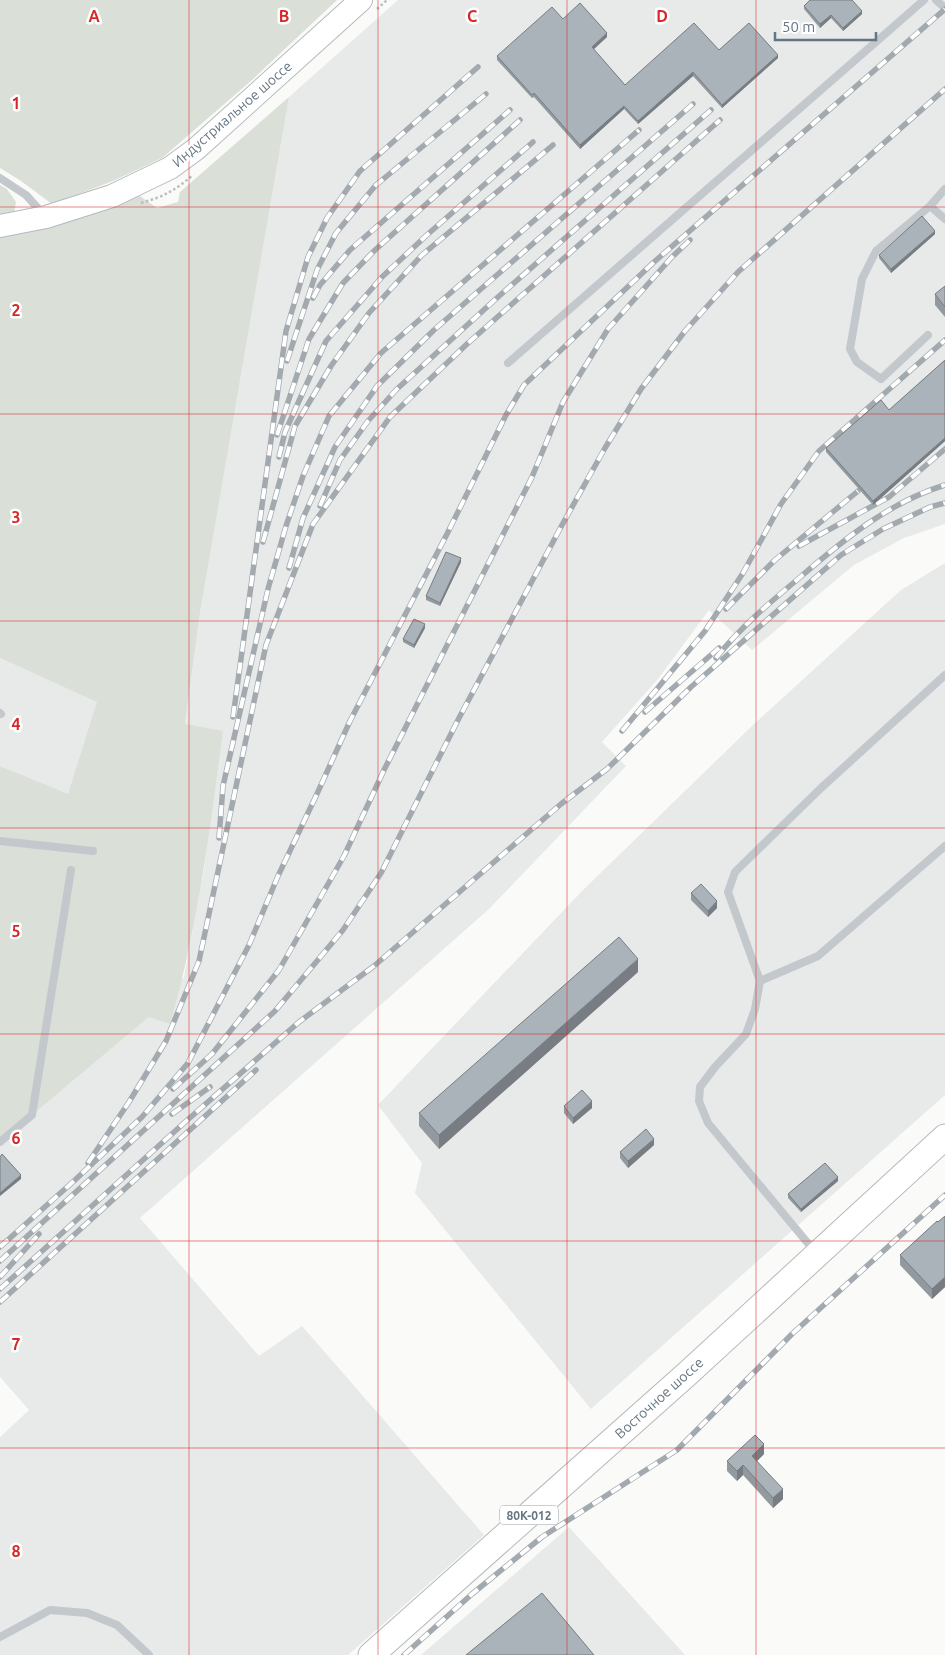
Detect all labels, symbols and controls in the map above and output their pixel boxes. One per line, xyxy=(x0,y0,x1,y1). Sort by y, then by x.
text: A xyxy=(88,7,100,25)
text: B xyxy=(279,7,289,25)
text: C xyxy=(467,7,477,25)
text: D xyxy=(656,7,668,25)
scale bar xyxy=(775,10,876,42)
text: 50 m xyxy=(782,18,815,35)
street label: Индустриальное шоссе xyxy=(169,58,295,170)
text: 1 xyxy=(11,94,21,112)
text: 2 xyxy=(11,301,21,319)
text: 3 xyxy=(11,508,21,526)
text: 4 xyxy=(11,715,21,733)
text: 5 xyxy=(11,922,21,940)
text: 6 xyxy=(11,1129,21,1147)
text: 7 xyxy=(11,1335,21,1353)
street label: Восточное шоссе xyxy=(612,1354,706,1442)
road number: 80К-012 xyxy=(500,1506,558,1524)
text: 8 xyxy=(11,1542,21,1560)

